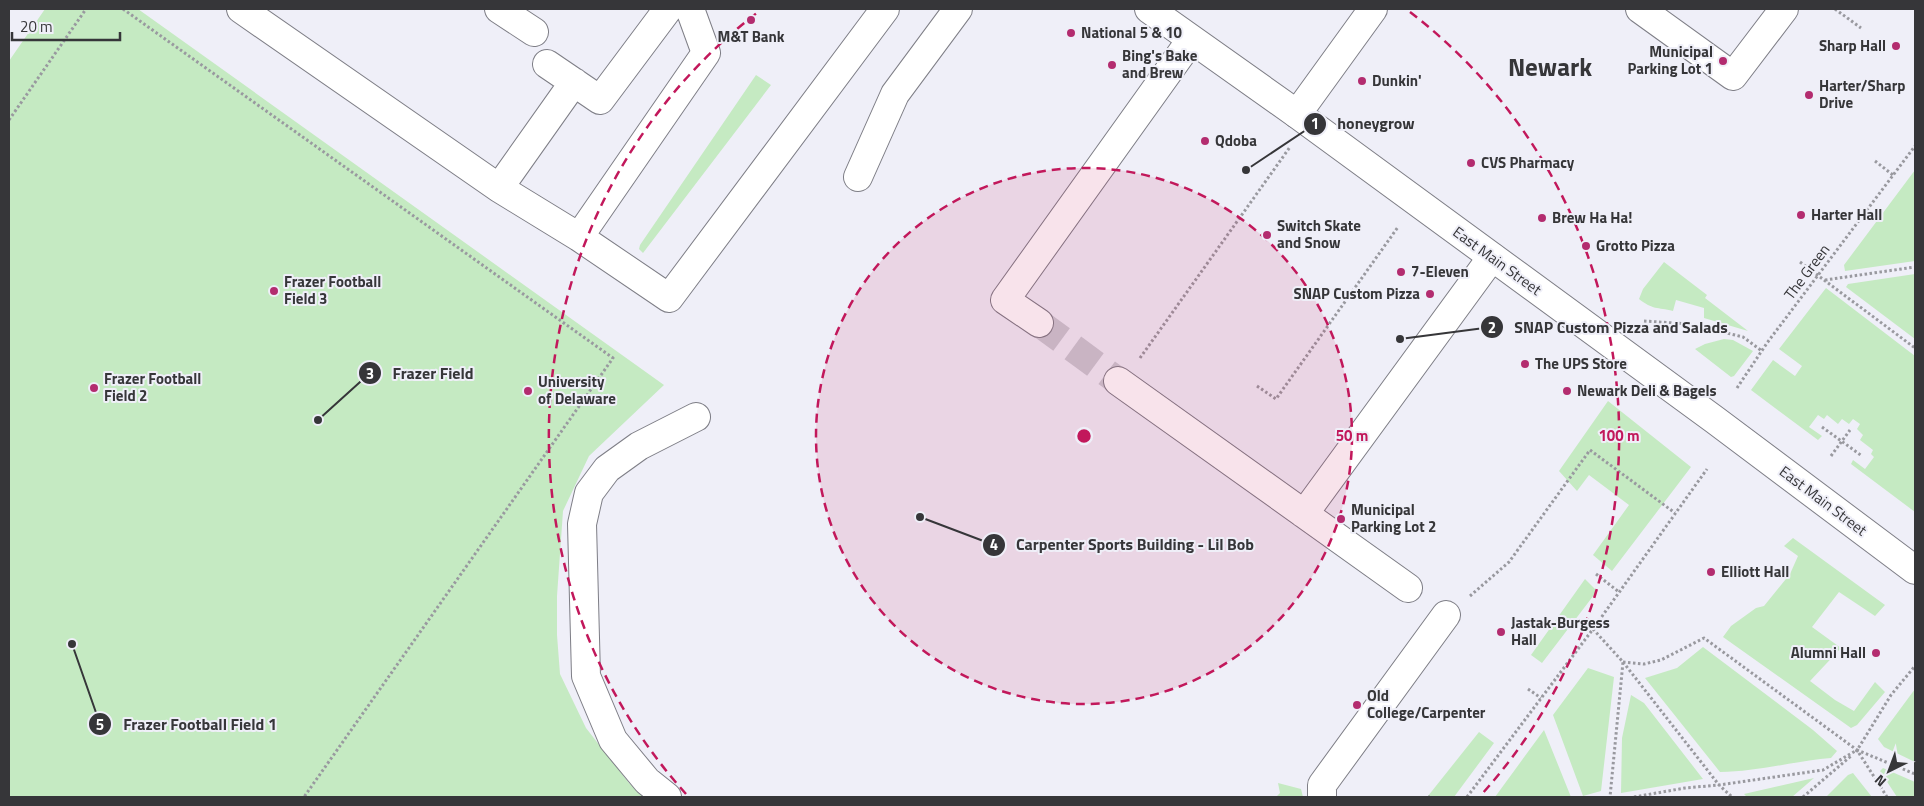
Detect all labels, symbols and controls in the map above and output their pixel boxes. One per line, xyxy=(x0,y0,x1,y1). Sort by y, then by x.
scale bar xyxy=(12,10,120,42)
marker: M&T Bank xyxy=(745,14,757,26)
text: 20 m xyxy=(20,15,53,38)
place label: National 5 & 10 xyxy=(1081,21,1183,44)
place label: M&T Bank xyxy=(718,25,785,48)
marker: National 5 & 10 xyxy=(1065,27,1077,39)
place label: Sharp Hall xyxy=(1819,34,1886,57)
place label: Municipal Parking Lot 1 xyxy=(1628,40,1713,80)
marker: Sharp Hall xyxy=(1890,40,1902,52)
place label: Bing's Bake and Brew xyxy=(1122,44,1198,84)
district label: Newark xyxy=(1508,48,1592,86)
marker: Municipal Parking Lot 1 xyxy=(1717,55,1729,67)
marker: Bing's Bake and Brew xyxy=(1106,59,1118,71)
place label: Dunkin' xyxy=(1372,69,1422,92)
place label: Harter/Sharp Drive xyxy=(1819,74,1905,114)
marker: Dunkin' xyxy=(1356,75,1368,87)
marker: Harter/Sharp Drive xyxy=(1803,89,1815,101)
callout: honeygrow xyxy=(1303,108,1425,139)
text: honeygrow xyxy=(1337,111,1415,135)
text: 1 xyxy=(1311,112,1319,135)
place label: Qdoba xyxy=(1215,129,1257,152)
marker: Qdoba xyxy=(1199,135,1211,147)
place label: CVS Pharmacy xyxy=(1481,151,1575,174)
marker: CVS Pharmacy xyxy=(1465,157,1477,169)
place label: Harter Hall xyxy=(1811,203,1882,226)
place label: Brew Ha Ha! xyxy=(1552,206,1632,229)
marker: Harter Hall xyxy=(1795,209,1807,221)
marker: Brew Ha Ha! xyxy=(1536,212,1548,224)
place label: Switch Skate and Snow xyxy=(1277,214,1361,254)
street label: East Main Street xyxy=(1448,220,1547,301)
marker: Switch Skate and Snow xyxy=(1261,229,1273,241)
place label: Grotto Pizza xyxy=(1596,234,1675,257)
street label: The Green xyxy=(1778,239,1835,304)
marker: Grotto Pizza xyxy=(1580,240,1592,252)
place label: 7-Eleven xyxy=(1411,260,1469,283)
marker: 7-Eleven xyxy=(1395,266,1407,278)
place label: Frazer Football Field 3 xyxy=(284,270,381,310)
place label: SNAP Custom Pizza xyxy=(1294,282,1420,305)
marker: Frazer Football Field 3 xyxy=(268,285,280,297)
marker: SNAP Custom Pizza xyxy=(1424,288,1436,300)
callout: SNAP Custom Pizza and Salads xyxy=(1480,312,1738,343)
text: SNAP Custom Pizza and Salads xyxy=(1514,315,1728,339)
text: 2 xyxy=(1488,316,1496,339)
place label: The UPS Store xyxy=(1535,352,1627,375)
callout: Frazer Field xyxy=(358,358,484,389)
marker: The UPS Store xyxy=(1519,358,1531,370)
text: Frazer Field xyxy=(392,361,474,385)
text: 3 xyxy=(366,362,374,385)
place label: Frazer Football Field 2 xyxy=(104,367,201,407)
place label: University of Delaware xyxy=(538,370,616,410)
place label: Newark Deli & Bagels xyxy=(1577,379,1717,402)
marker: Frazer Football Field 2 xyxy=(88,382,100,394)
marker: University of Delaware xyxy=(522,385,534,397)
marker: Newark Deli & Bagels xyxy=(1561,385,1573,397)
text: 50 m xyxy=(1336,424,1368,447)
text: 100 m xyxy=(1598,424,1640,447)
centre of rings xyxy=(1075,427,1093,445)
street label: East Main Street xyxy=(1775,460,1873,542)
place label: Municipal Parking Lot 2 xyxy=(1351,498,1436,538)
marker: Municipal Parking Lot 2 xyxy=(1335,513,1347,525)
callout: Carpenter Sports Building - Lil Bob xyxy=(981,529,1265,560)
text: Carpenter Sports Building - Lil Bob xyxy=(1016,532,1254,556)
text: 4 xyxy=(990,533,998,556)
place label: Elliott Hall xyxy=(1721,560,1789,583)
marker: Elliott Hall xyxy=(1705,566,1717,578)
place label: Jastak-Burgess Hall xyxy=(1511,611,1610,651)
marker: Jastak-Burgess Hall xyxy=(1495,626,1507,638)
place label: Alumni Hall xyxy=(1791,641,1866,664)
marker: Alumni Hall xyxy=(1870,647,1882,659)
place label: Old College/Carpenter xyxy=(1367,684,1486,724)
marker: Old College/Carpenter xyxy=(1351,699,1363,711)
callout: Frazer Football Field 1 xyxy=(88,709,286,740)
text: Frazer Football Field 1 xyxy=(123,712,277,736)
text: 5 xyxy=(96,713,104,736)
north arrow xyxy=(1864,746,1914,796)
text: N xyxy=(1869,770,1891,792)

